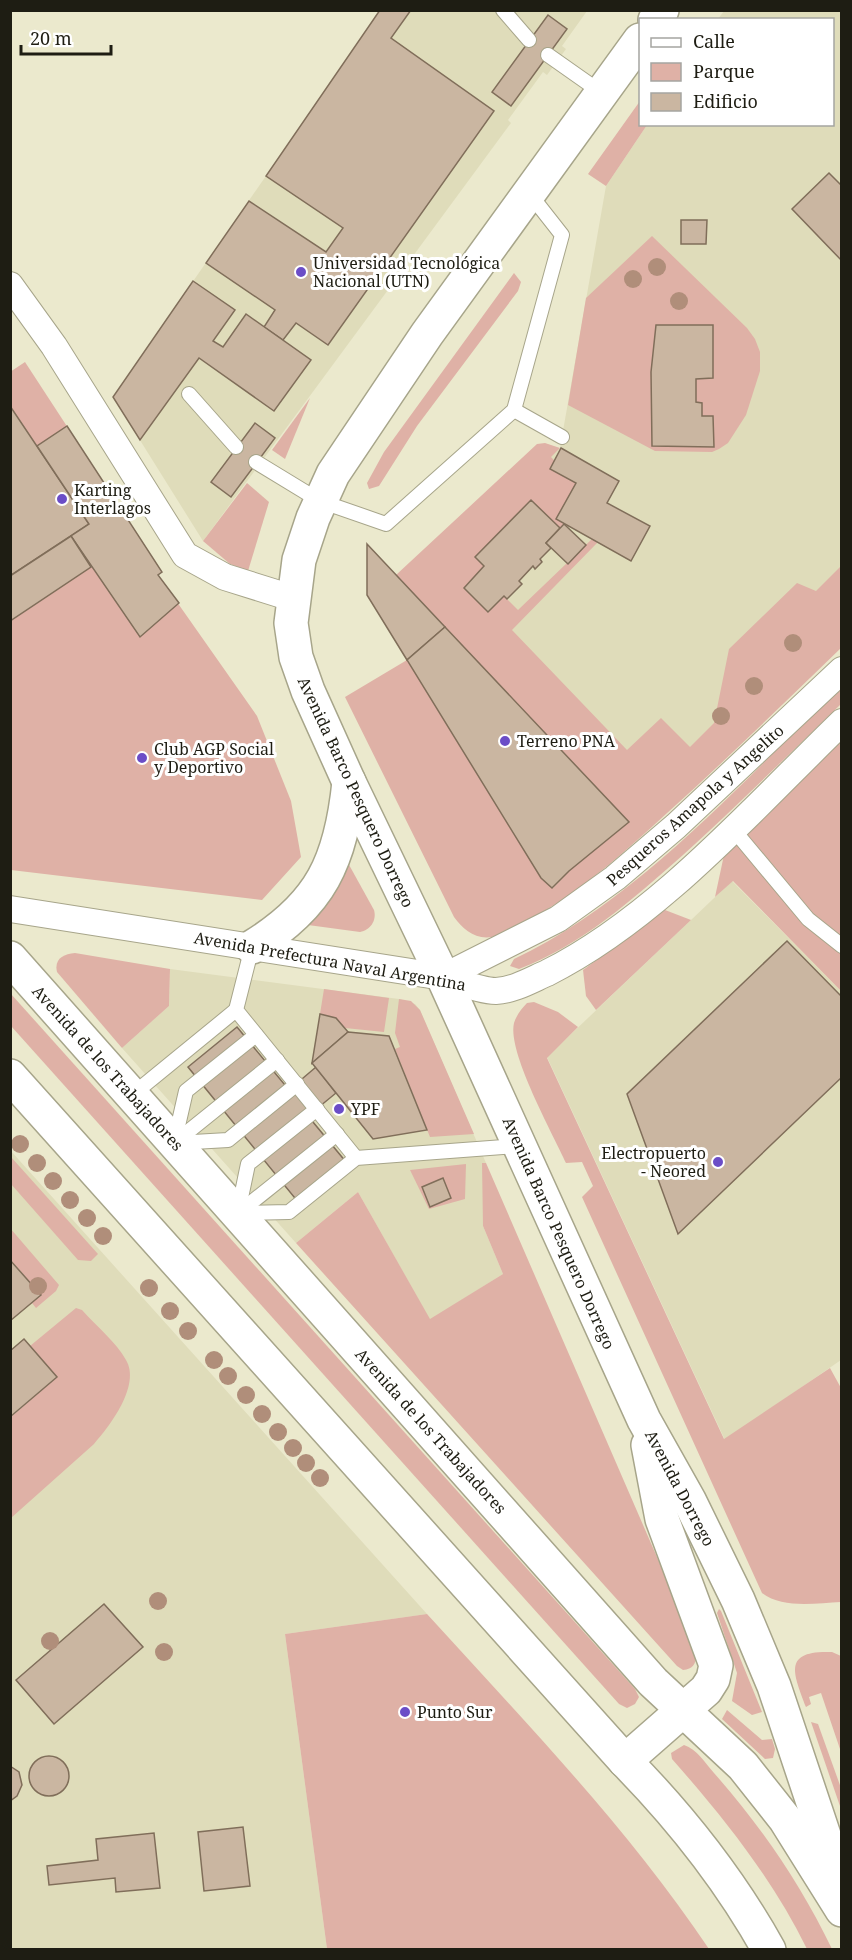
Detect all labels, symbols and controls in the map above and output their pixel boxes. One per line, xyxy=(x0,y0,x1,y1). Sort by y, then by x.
scale bar xyxy=(21,18,111,56)
legend xyxy=(639,18,834,126)
text: 20 m xyxy=(30,26,72,50)
text: Calle xyxy=(693,29,735,53)
text: Parque xyxy=(693,59,755,83)
text: Edificio xyxy=(693,89,758,113)
place label: Universidad Tecnológica Nacional (UTN) xyxy=(313,252,500,292)
marker: Universidad Tecnológica Nacional (UTN) xyxy=(294,265,308,279)
place label: Karting Interlagos xyxy=(74,479,151,519)
marker: Karting Interlagos xyxy=(55,492,69,506)
street label: Avenida Barco Pesquero Dorrego xyxy=(293,673,419,911)
street label: Pesqueros Amapola y Angelito xyxy=(602,719,788,891)
place label: Terreno PNA xyxy=(517,730,616,752)
marker: Terreno PNA xyxy=(498,734,512,748)
place label: Club AGP Social y Deportivo xyxy=(154,738,274,778)
marker: Club AGP Social y Deportivo xyxy=(135,751,149,765)
street label: Avenida Prefectura Naval Argentina xyxy=(192,926,468,996)
street label: Avenida de los Trabajadores xyxy=(28,980,188,1156)
place label: YPF xyxy=(350,1098,380,1120)
marker: YPF xyxy=(332,1102,346,1116)
street label: Avenida Barco Pesquero Dorrego xyxy=(498,1113,620,1353)
place label: Electropuerto - Neored xyxy=(601,1142,706,1182)
marker: Electropuerto - Neored xyxy=(711,1155,725,1169)
street label: Avenida de los Trabajadores xyxy=(351,1343,511,1519)
street label: Avenida Dorrego xyxy=(640,1426,720,1550)
place label: Punto Sur xyxy=(417,1701,493,1723)
marker: Punto Sur xyxy=(398,1705,412,1719)

